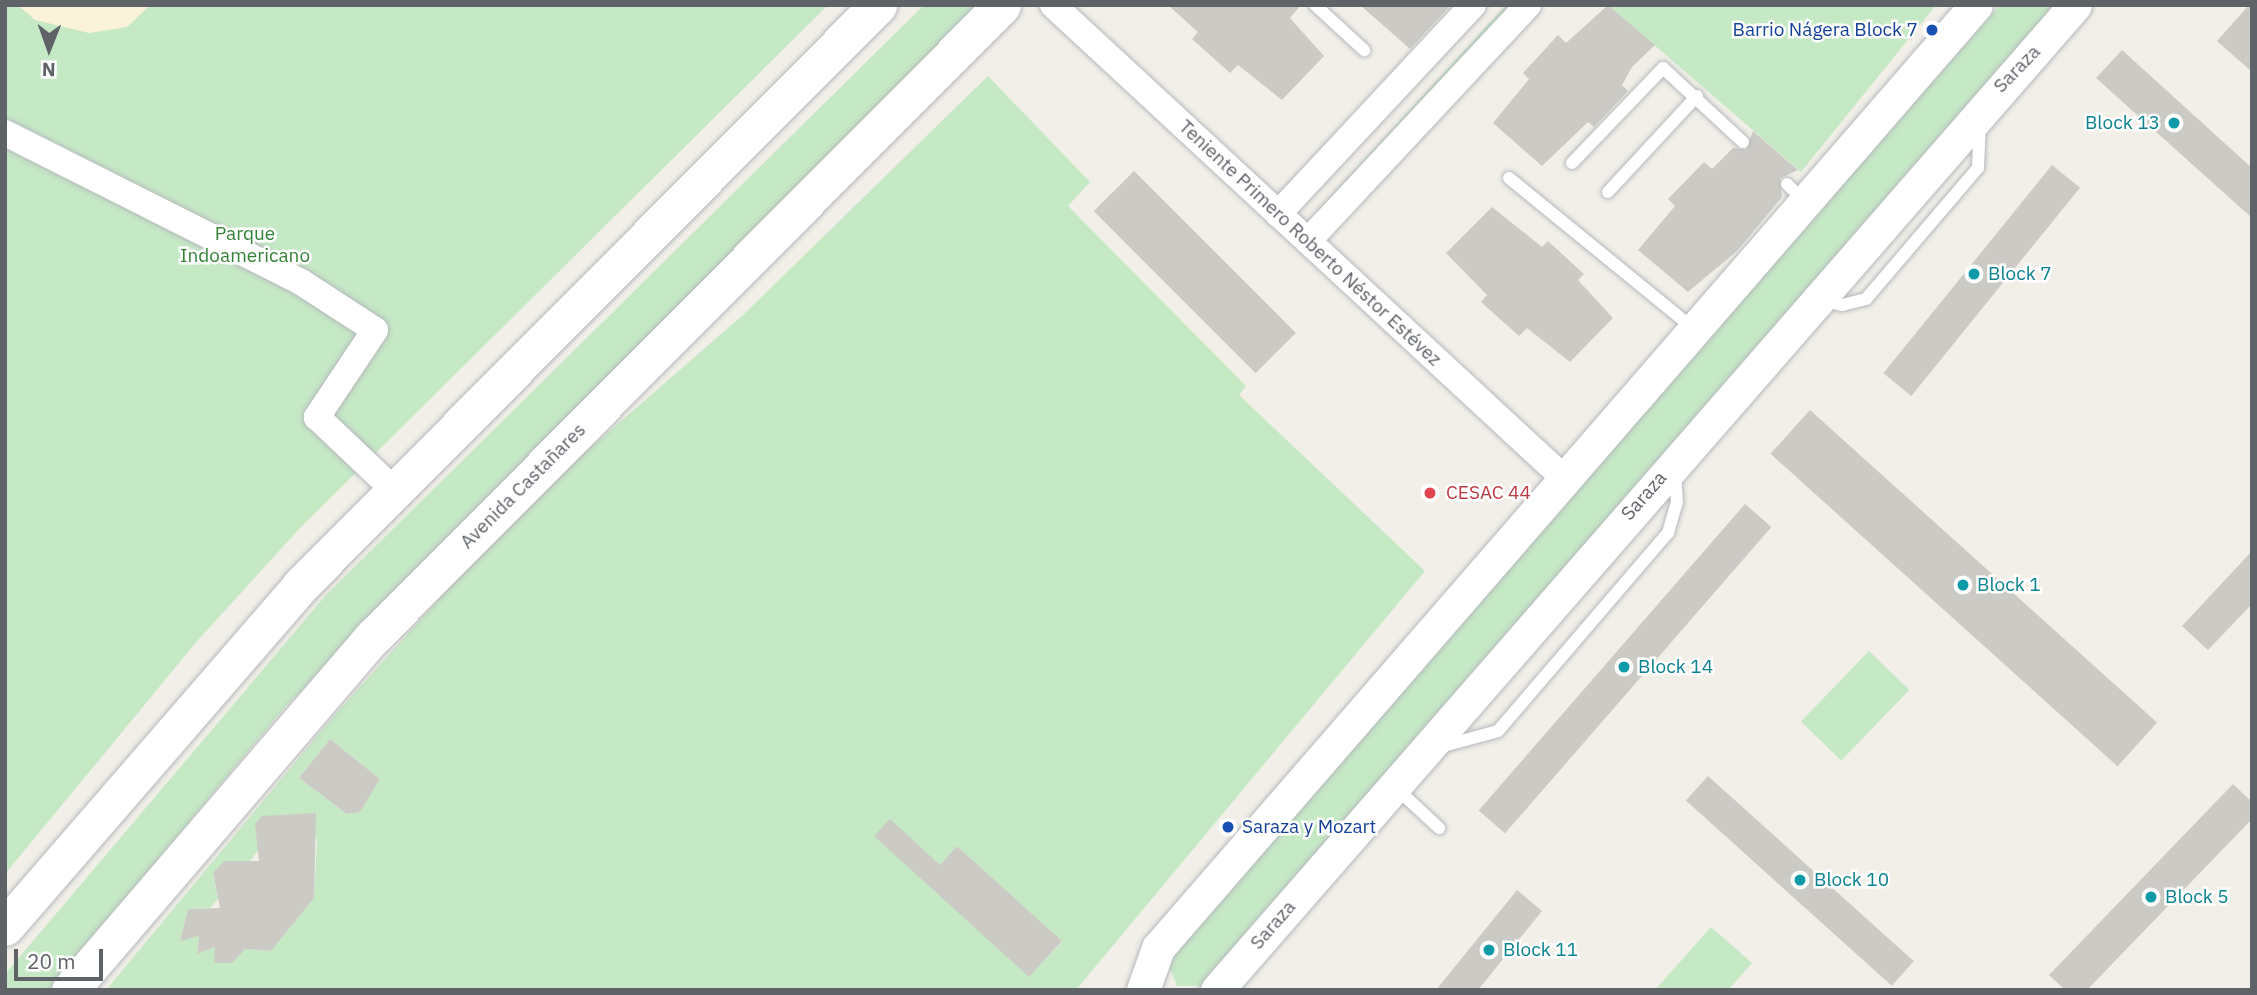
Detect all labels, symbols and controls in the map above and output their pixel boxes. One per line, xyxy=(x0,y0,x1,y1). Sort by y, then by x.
north arrow xyxy=(14,14,84,84)
place label: Barrio Nágera Block 7 xyxy=(1733,19,1918,41)
marker: Barrio Nágera Block 7 xyxy=(1924,22,1940,38)
street label: Saraza xyxy=(1989,41,2045,97)
text: N xyxy=(42,58,56,82)
place label: Block 13 xyxy=(2085,112,2160,134)
street label: Teniente Primero Roberto Néstor Estévez xyxy=(1174,115,1446,371)
marker: Block 13 xyxy=(2166,115,2182,131)
park label: Parque Indoamericano xyxy=(180,223,310,267)
place label: Block 7 xyxy=(1988,263,2052,285)
marker: Block 7 xyxy=(1966,266,1982,282)
street label: Avenida Castañares xyxy=(456,419,590,553)
street label: Saraza xyxy=(1617,467,1671,525)
place label: CESAC 44 xyxy=(1446,482,1531,504)
marker: CESAC 44 xyxy=(1420,483,1440,503)
place label: Block 1 xyxy=(1977,574,2041,596)
marker: Block 1 xyxy=(1955,577,1971,593)
place label: Block 14 xyxy=(1638,656,1713,678)
marker: Block 14 xyxy=(1616,659,1632,675)
place label: Saraza y Mozart xyxy=(1242,816,1376,838)
marker: Saraza y Mozart xyxy=(1220,819,1236,835)
place label: Block 10 xyxy=(1814,869,1889,891)
marker: Block 10 xyxy=(1792,872,1808,888)
place label: Block 5 xyxy=(2165,886,2229,908)
marker: Block 5 xyxy=(2143,889,2159,905)
street label: Saraza xyxy=(1246,896,1300,954)
scale bar xyxy=(18,936,107,980)
place label: Block 11 xyxy=(1503,939,1578,961)
marker: Block 11 xyxy=(1481,942,1497,958)
text: 20 m xyxy=(27,947,76,975)

